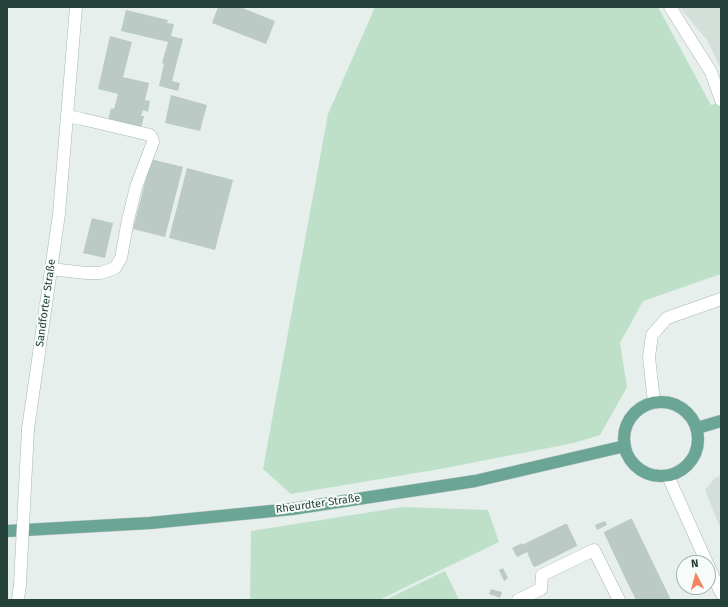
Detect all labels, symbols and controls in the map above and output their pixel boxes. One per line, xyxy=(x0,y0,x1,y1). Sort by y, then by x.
street label: Sandforter Straße xyxy=(33,258,59,348)
street label: Rheurdter Straße xyxy=(275,492,361,516)
north arrow xyxy=(676,555,716,595)
text: N xyxy=(690,557,699,570)

